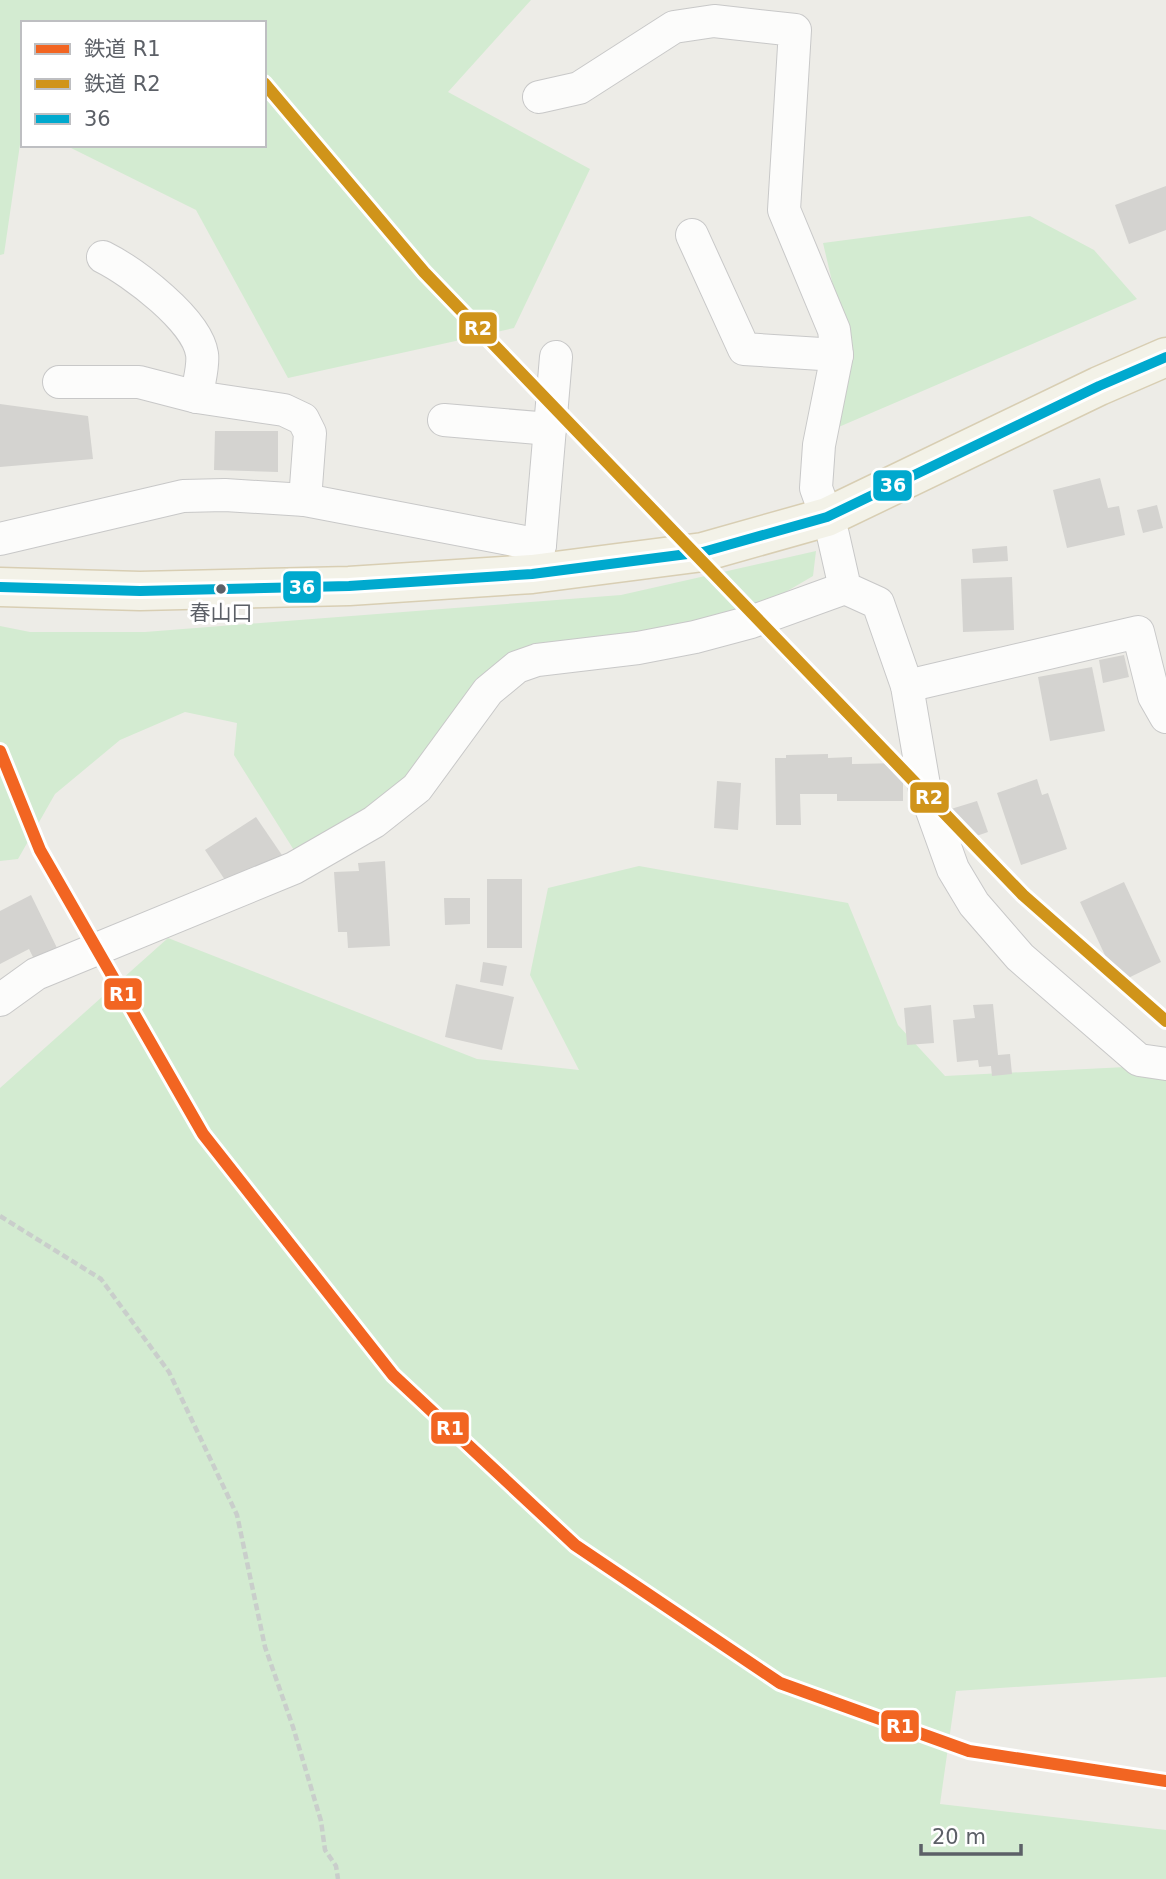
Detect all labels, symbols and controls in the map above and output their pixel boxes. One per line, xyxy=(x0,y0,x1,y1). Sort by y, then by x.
legend xyxy=(21,21,266,147)
text: 鉄道 R1 xyxy=(84,37,161,61)
text: 鉄道 R2 xyxy=(84,72,161,96)
text: 36 xyxy=(84,107,111,131)
line badge: R2 xyxy=(458,311,498,345)
text: R2 xyxy=(464,317,492,339)
line badge: 36 xyxy=(872,469,913,502)
text: 36 xyxy=(880,474,906,496)
line badge: 36 xyxy=(282,570,322,604)
text: 36 xyxy=(289,576,315,598)
marker: 春山口 xyxy=(214,582,228,596)
place label: 春山口 xyxy=(190,601,253,625)
line badge: R2 xyxy=(909,781,950,814)
text: R2 xyxy=(915,786,943,808)
line badge: R1 xyxy=(103,977,143,1011)
text: R1 xyxy=(109,983,137,1005)
line badge: R1 xyxy=(430,1411,470,1445)
text: R1 xyxy=(436,1417,464,1439)
line badge: R1 xyxy=(880,1709,920,1743)
text: R1 xyxy=(886,1715,914,1737)
scale bar xyxy=(921,1812,1021,1856)
text: 20 m xyxy=(932,1825,986,1849)

